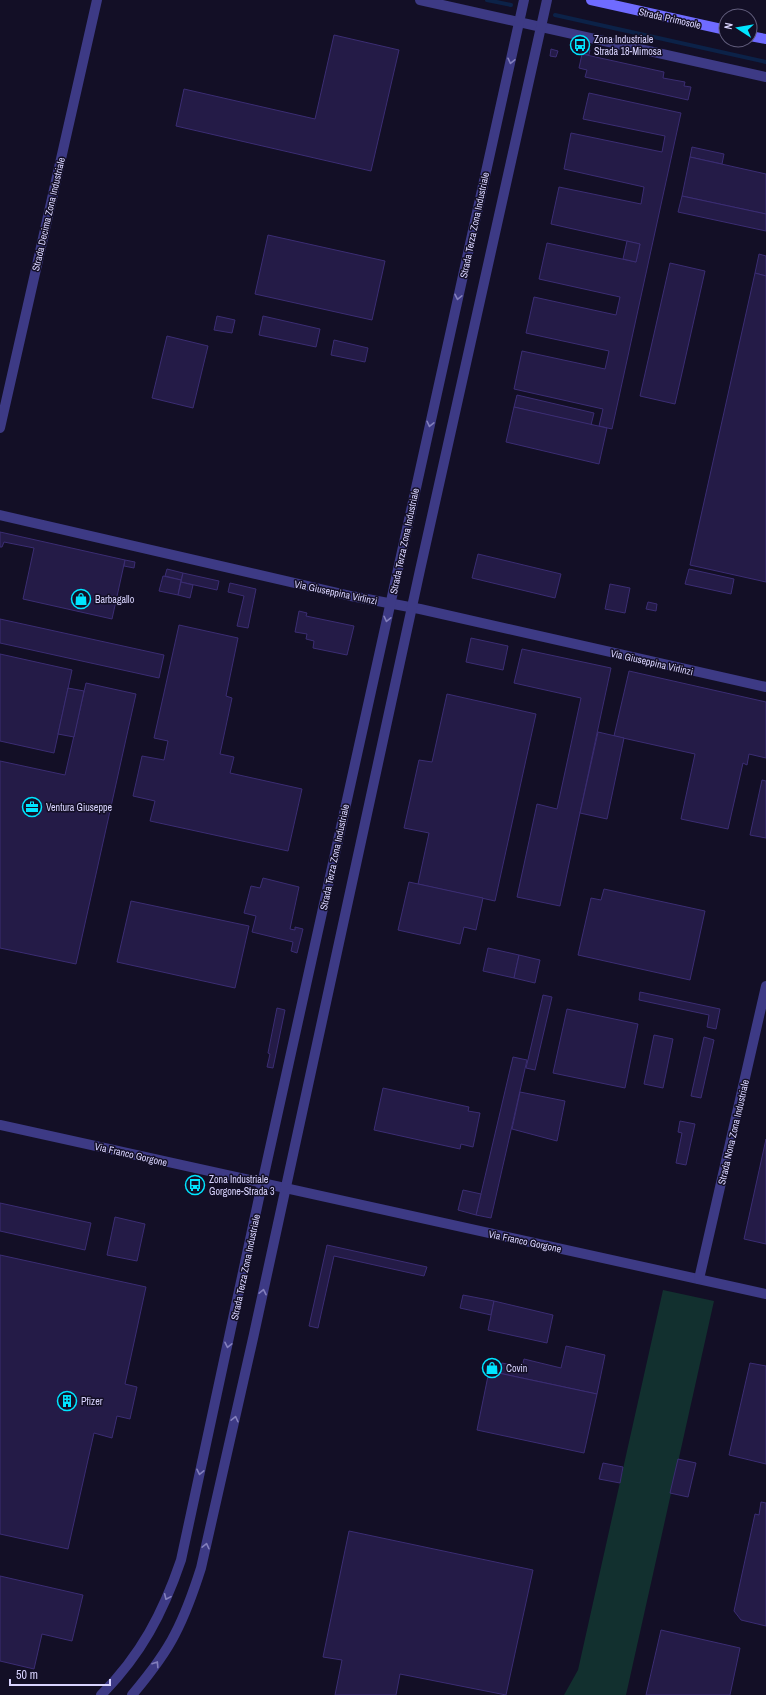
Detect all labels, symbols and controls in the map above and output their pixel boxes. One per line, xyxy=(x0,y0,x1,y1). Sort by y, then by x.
street label: Strada Primosole xyxy=(638,5,703,32)
north arrow xyxy=(718,8,758,48)
text: N xyxy=(721,21,736,31)
place label: Zona Industriale Strada 18-Mimosa xyxy=(594,33,662,58)
bus stop icon: Zona Industriale Strada 18-Mimosa xyxy=(569,34,591,56)
one-way arrow xyxy=(507,57,515,64)
street label: Strada Decima Zona Industriale xyxy=(29,156,68,272)
street label: Strada Terza Zona Industriale xyxy=(457,171,492,279)
one-way arrow xyxy=(455,294,463,300)
one-way arrow xyxy=(427,421,435,427)
street label: Strada Terza Zona Industriale xyxy=(387,487,422,595)
street label: Via Giuseppina Virlinzi xyxy=(293,577,379,608)
shop icon: Barbagallo xyxy=(70,588,92,610)
place label: Barbagallo xyxy=(95,593,135,606)
one-way arrow xyxy=(384,616,392,622)
street label: Via Giuseppina Virlinzi xyxy=(609,647,695,678)
office icon: Ventura Giuseppe xyxy=(21,796,43,818)
place label: Ventura Giuseppe xyxy=(46,801,113,814)
street label: Strada Terza Zona Industriale xyxy=(317,803,352,911)
street label: Strada Nona Zona Industriale xyxy=(715,1078,752,1186)
street label: Via Franco Gorgone xyxy=(93,1140,169,1169)
place label: Zona Industriale Gorgone-Strada 3 xyxy=(209,1173,275,1198)
bus stop icon: Zona Industriale Gorgone-Strada 3 xyxy=(184,1174,206,1196)
street label: Strada Terza Zona Industriale xyxy=(228,1213,263,1321)
street label: Via Franco Gorgone xyxy=(487,1227,563,1256)
one-way arrow xyxy=(258,1289,266,1295)
one-way arrow xyxy=(225,1342,233,1348)
shop icon: Covin xyxy=(481,1357,503,1379)
place label: Covin xyxy=(506,1362,527,1375)
building icon: Pfizer xyxy=(56,1390,78,1412)
place label: Pfizer xyxy=(81,1395,103,1408)
one-way arrow xyxy=(230,1416,238,1422)
one-way arrow xyxy=(197,1469,205,1475)
one-way arrow xyxy=(202,1543,210,1549)
one-way arrow xyxy=(164,1593,172,1601)
scale bar xyxy=(10,1661,110,1687)
one-way arrow xyxy=(151,1662,158,1669)
text: 50 m xyxy=(16,1667,38,1683)

